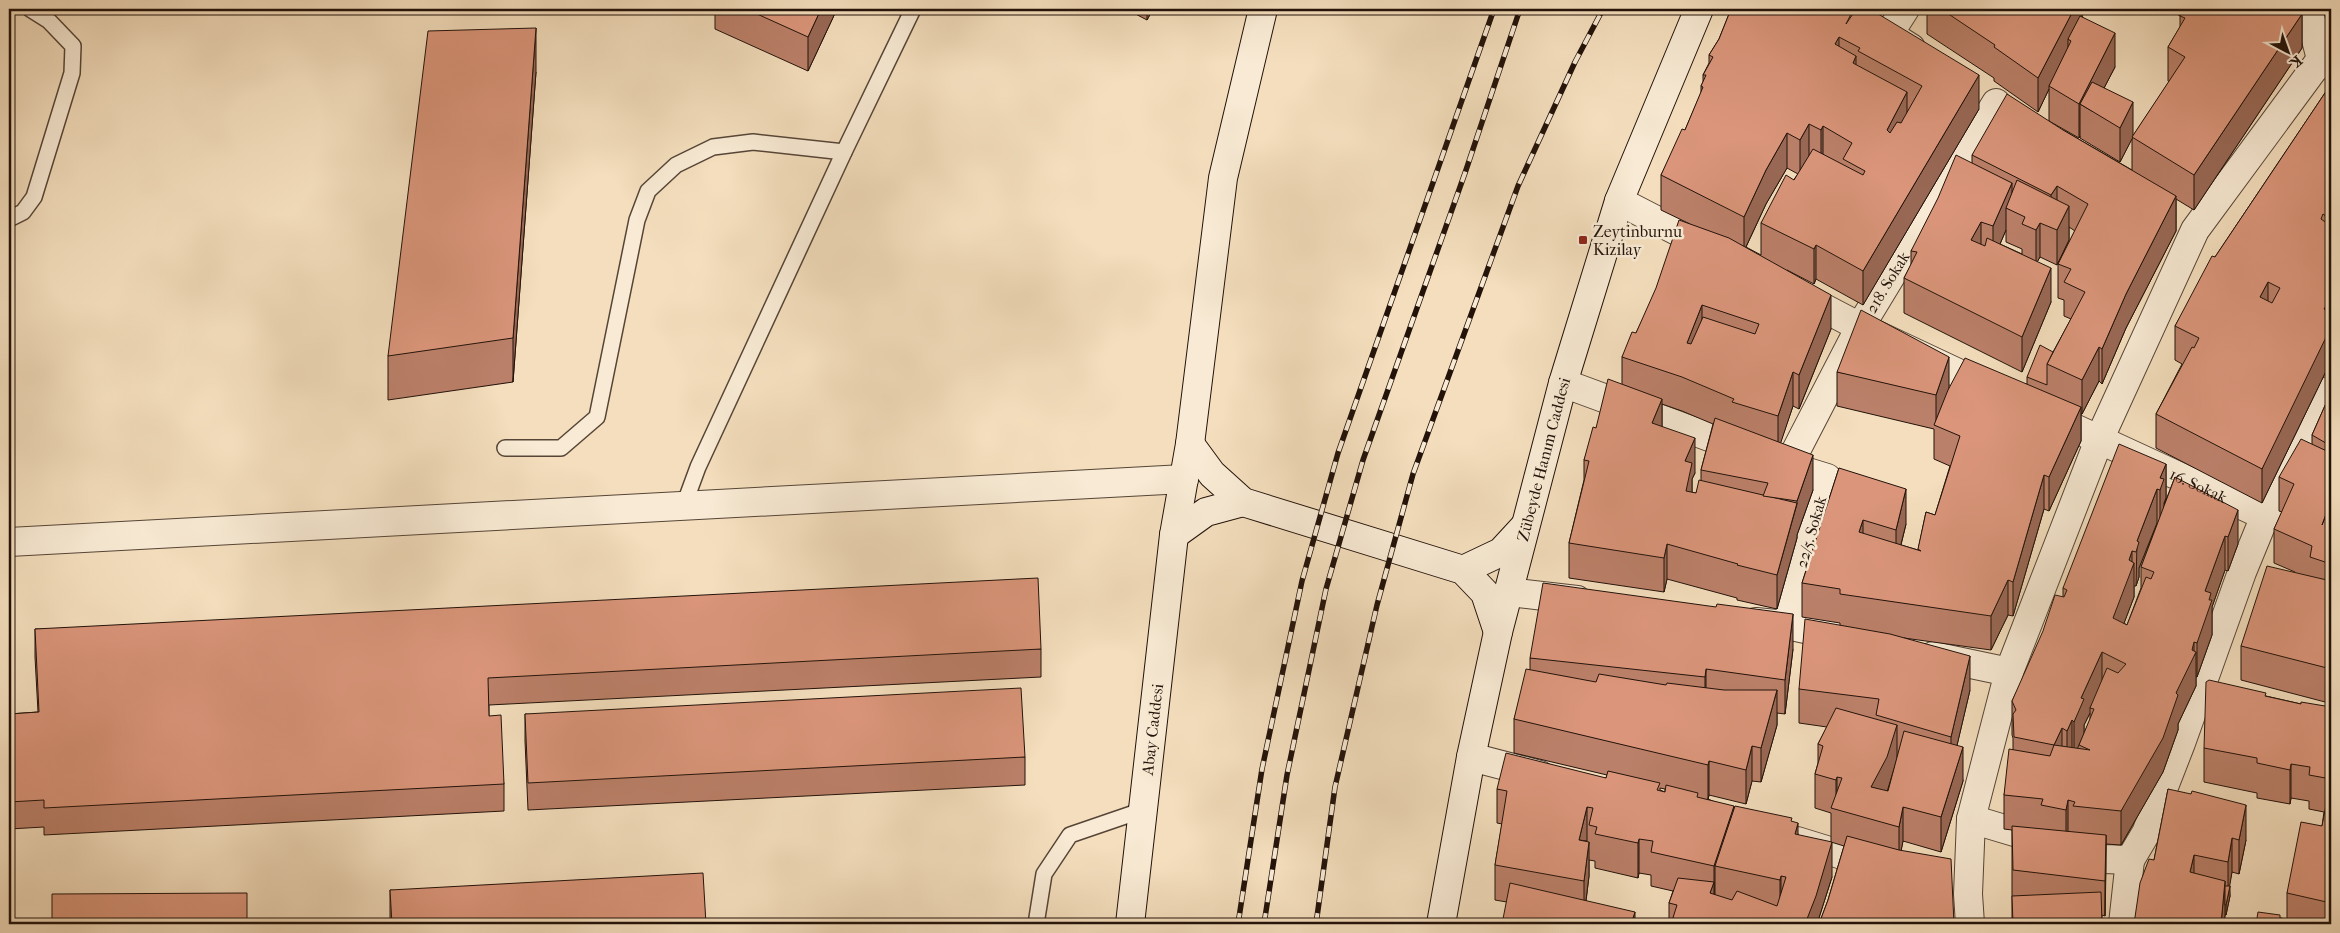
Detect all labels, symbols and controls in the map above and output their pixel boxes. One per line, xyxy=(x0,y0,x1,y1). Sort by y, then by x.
north arrow xyxy=(2262,28,2312,78)
text: K xyxy=(2286,52,2306,72)
place label: Zeytinburnu Kizilay xyxy=(1593,222,1682,259)
marker: Zeytinburnu Kizilay xyxy=(1577,234,1589,246)
street label: 218. Sokak xyxy=(1861,247,1914,316)
street label: Zübeyde Hanım Caddesi xyxy=(1513,375,1574,543)
street label: 16. Sokak xyxy=(2167,464,2231,507)
street label: 22/5. Sokak xyxy=(1792,493,1831,570)
street label: Abay Caddesi xyxy=(1137,682,1167,777)

